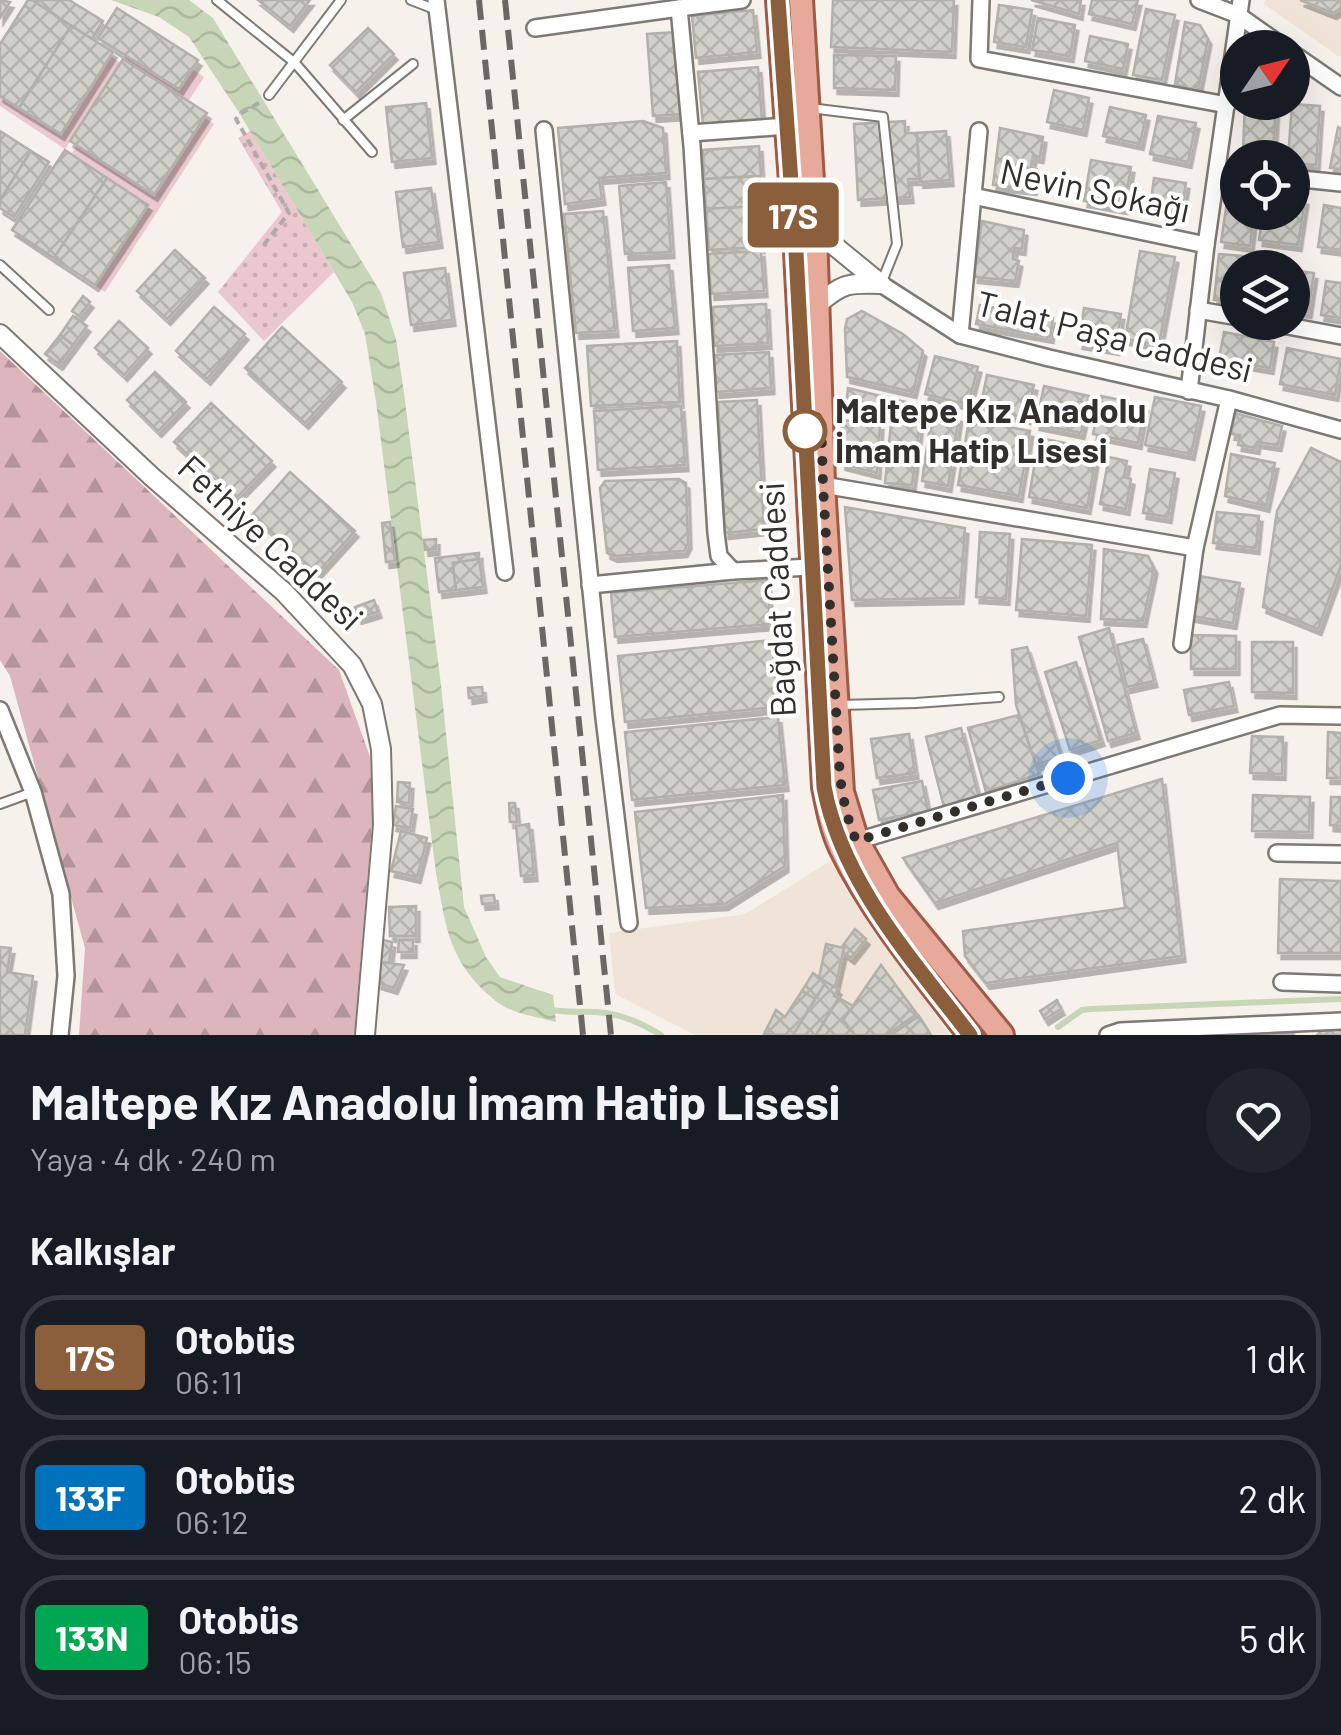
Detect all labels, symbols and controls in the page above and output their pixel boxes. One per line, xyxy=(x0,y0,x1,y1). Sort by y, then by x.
north arrow xyxy=(1220,30,1310,120)
map controls xyxy=(1220,30,1310,340)
button: locate xyxy=(1220,140,1310,230)
street label: Nevin Sokağı xyxy=(997,148,1194,230)
line badge: 17S xyxy=(736,182,850,248)
text: 17S xyxy=(768,194,818,236)
button: layers xyxy=(1220,250,1310,340)
street label: Talat Paşa Caddesi xyxy=(972,280,1257,390)
place label: Maltepe Kız Anadolu İmam Hatip Lisesi xyxy=(835,388,1146,470)
marker: Maltepe Kız Anadolu İmam Hatip Lisesi xyxy=(784,410,826,452)
street label: Fethiye Caddesi xyxy=(170,445,372,638)
street label: Bağdat Caddesi xyxy=(749,482,803,718)
your location xyxy=(1043,753,1093,803)
button: heart xyxy=(1206,1068,1311,1173)
text: Maltepe Kız Anadolu İmam Hatip Lisesi xyxy=(30,1072,840,1130)
text: Yaya · 4 dk · 240 m xyxy=(30,1139,276,1177)
text: Kalkışlar xyxy=(30,1227,176,1273)
text: Otobüs xyxy=(175,1316,295,1362)
text: 1 dk xyxy=(1245,1335,1306,1381)
text: 17S xyxy=(65,1336,115,1378)
text: 06:11 xyxy=(175,1362,243,1400)
text: Otobüs xyxy=(175,1456,295,1502)
text: 2 dk xyxy=(1238,1475,1306,1521)
text: 133F xyxy=(55,1476,125,1518)
text: 06:12 xyxy=(175,1502,249,1540)
text: Otobüs xyxy=(178,1596,299,1642)
text: 5 dk xyxy=(1239,1615,1306,1661)
text: 133N xyxy=(55,1616,128,1658)
text: 06:15 xyxy=(178,1642,252,1680)

